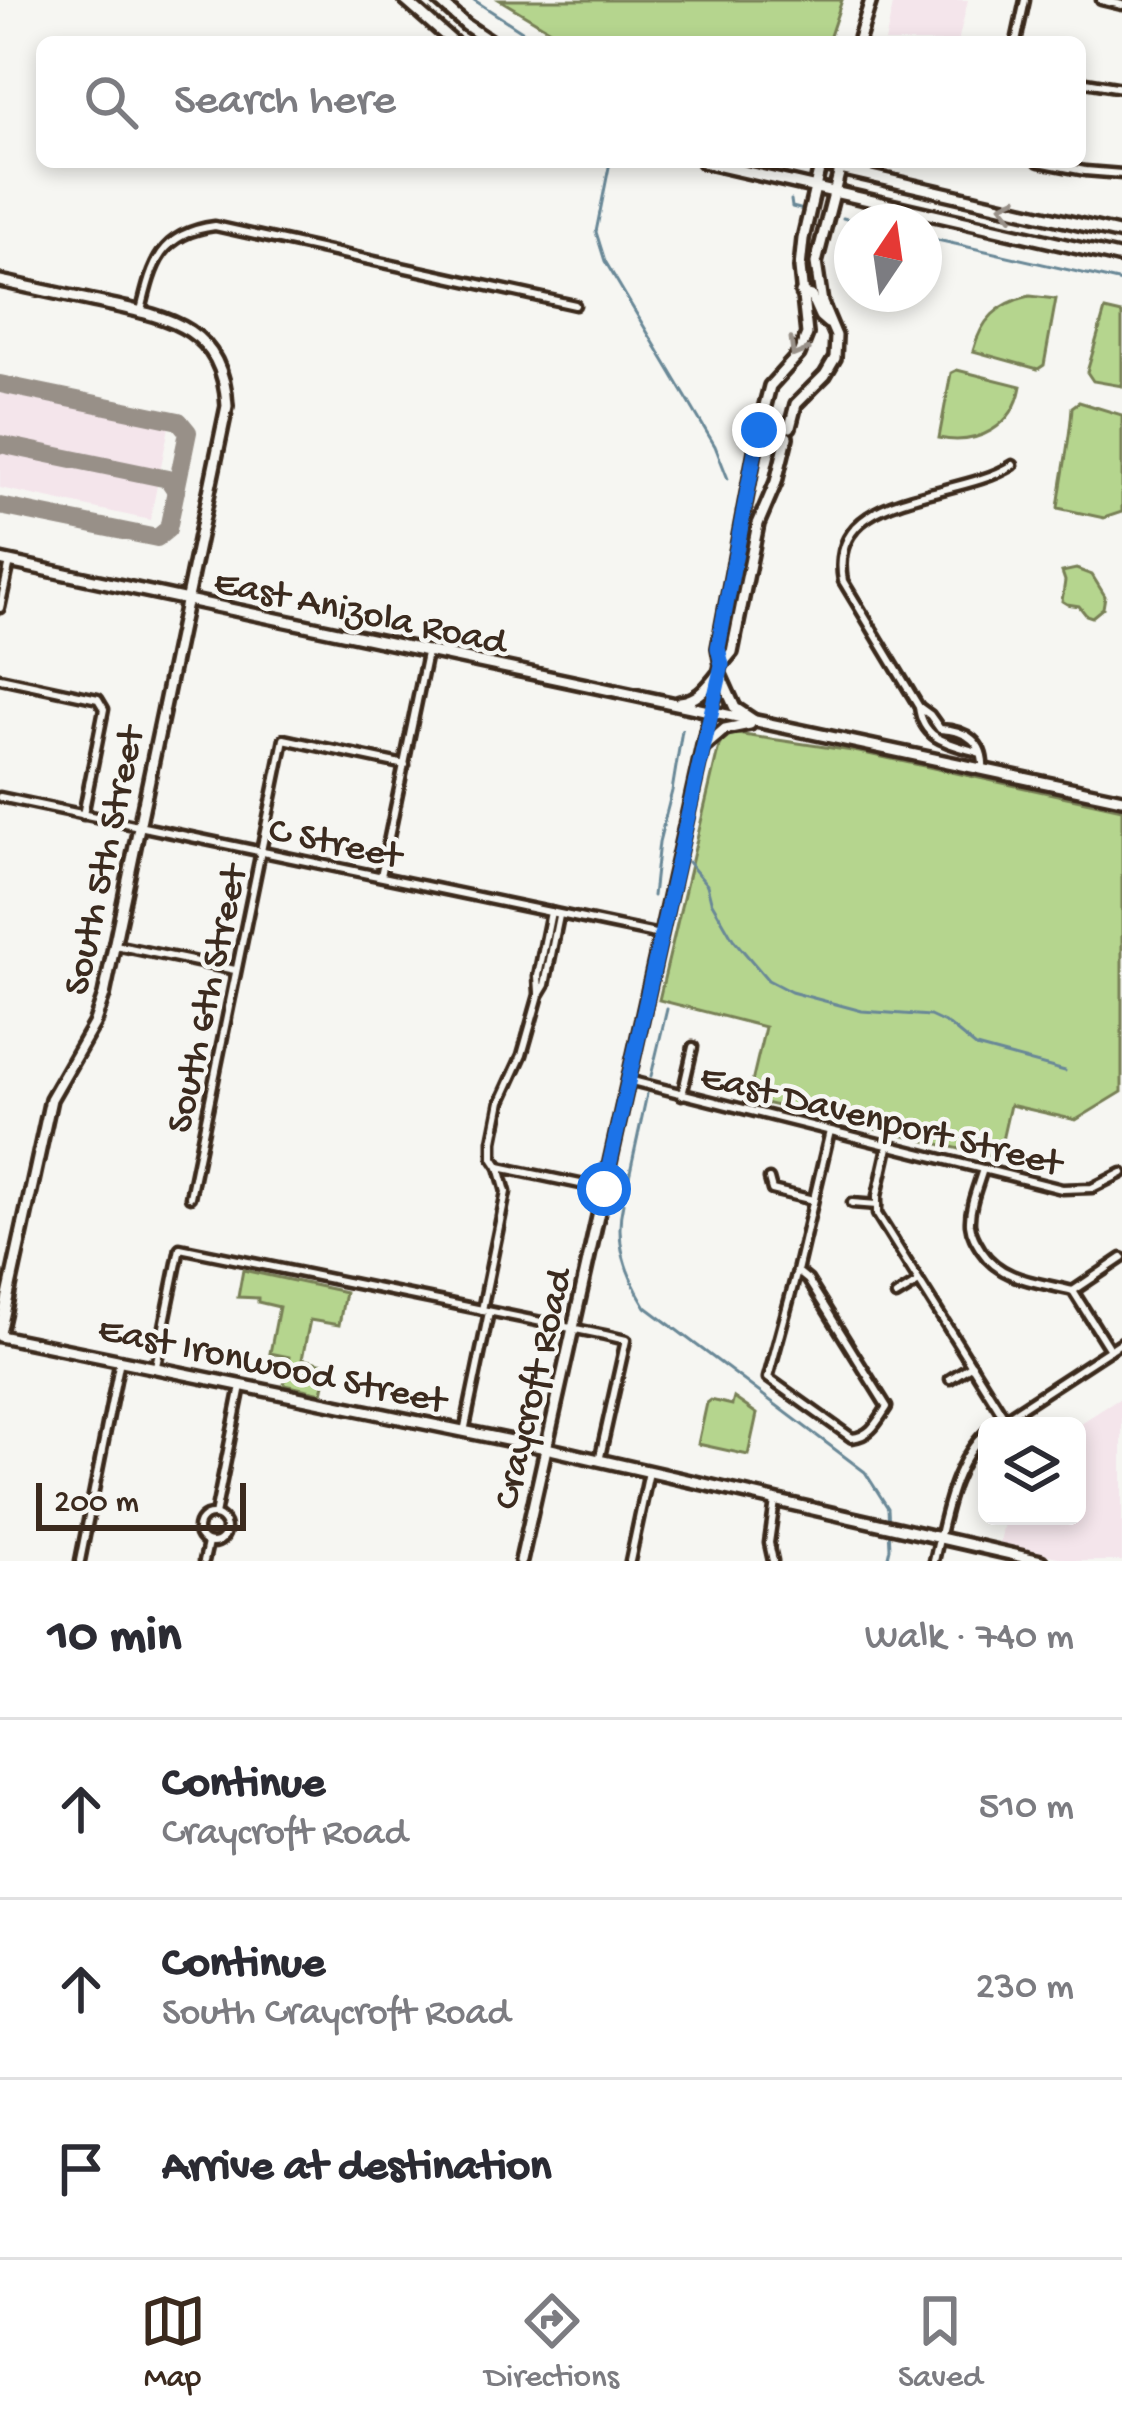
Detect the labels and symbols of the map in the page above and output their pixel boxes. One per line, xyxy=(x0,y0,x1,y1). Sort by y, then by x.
one-way arrow xyxy=(998,196,1018,221)
north arrow xyxy=(834,204,942,312)
one-way arrow xyxy=(788,336,811,357)
route end xyxy=(732,403,786,457)
street label: East Anizola Road xyxy=(209,561,513,669)
street label: South 5th Street xyxy=(56,720,158,1000)
street label: C Street xyxy=(264,809,408,883)
street label: South 6th Street xyxy=(159,858,261,1138)
street label: East Davenport Street xyxy=(695,1056,1069,1191)
route start xyxy=(577,1162,631,1216)
street label: Craycroft Road xyxy=(486,1262,587,1514)
street label: East Ironwood Street xyxy=(94,1309,453,1428)
scale bar xyxy=(36,1477,246,1530)

